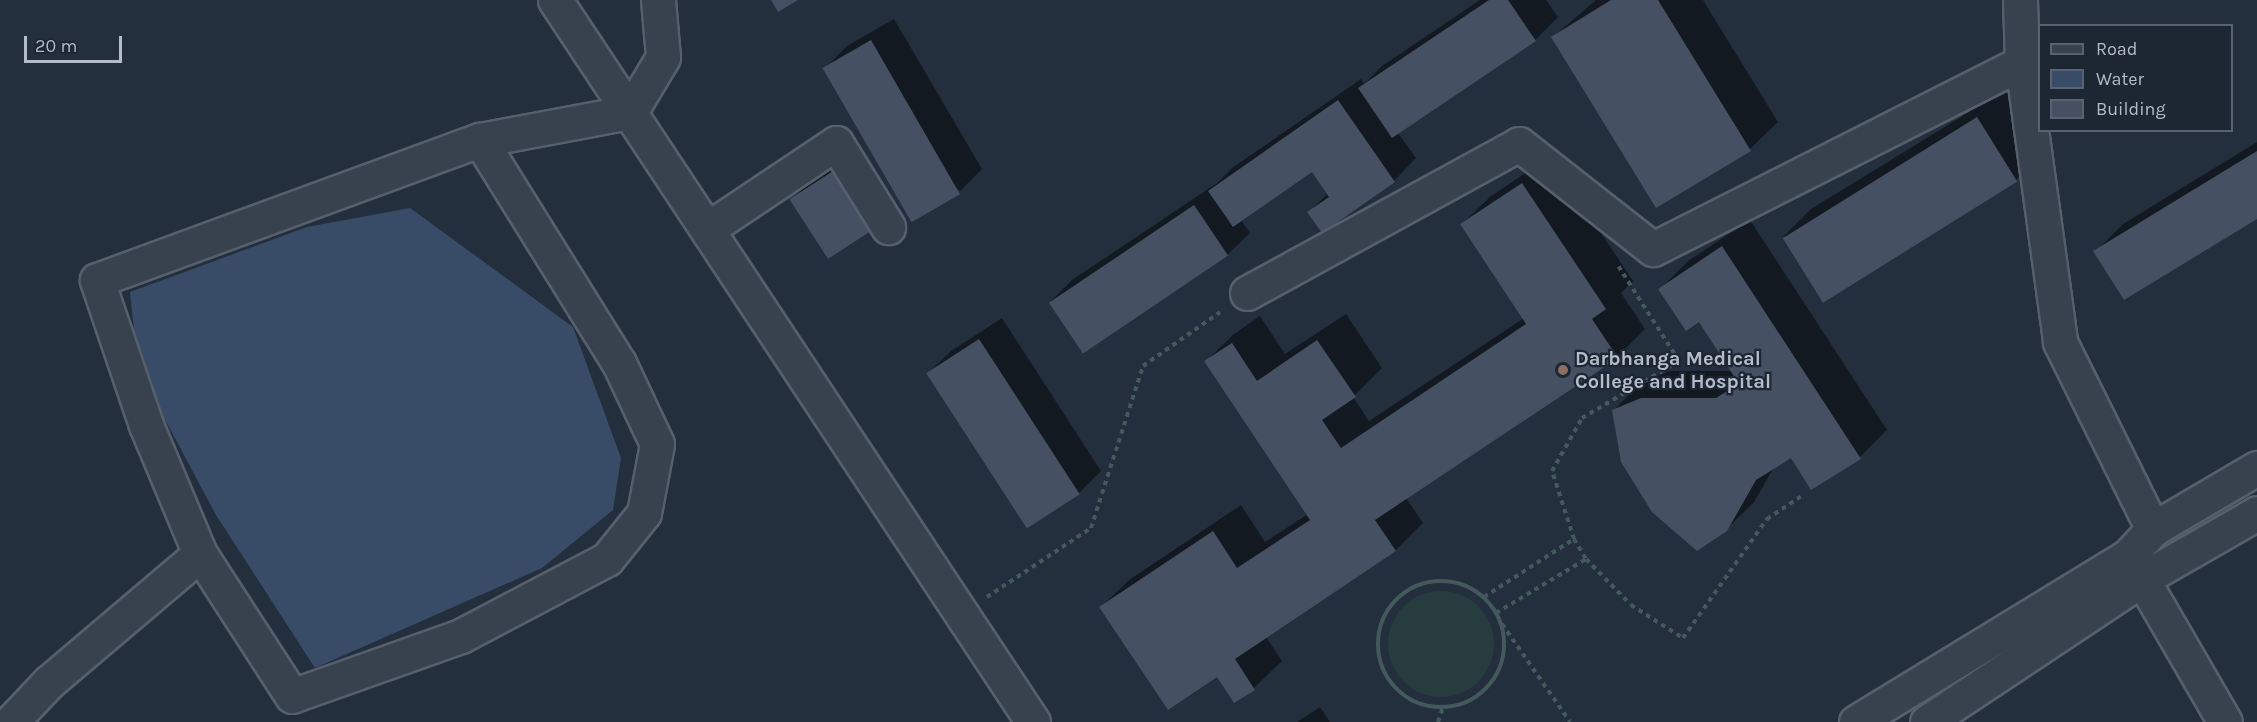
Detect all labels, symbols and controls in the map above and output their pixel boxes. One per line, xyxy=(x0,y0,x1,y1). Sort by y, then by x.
scale bar xyxy=(27,24,124,62)
legend xyxy=(2038,24,2233,132)
text: 20 m xyxy=(35,35,77,57)
text: Road xyxy=(2096,38,2137,60)
text: Water xyxy=(2096,68,2144,90)
text: Building xyxy=(2096,98,2166,120)
place label: Darbhanga Medical College and Hospital xyxy=(1575,346,1771,393)
marker: Darbhanga Medical College and Hospital xyxy=(1556,363,1570,377)

